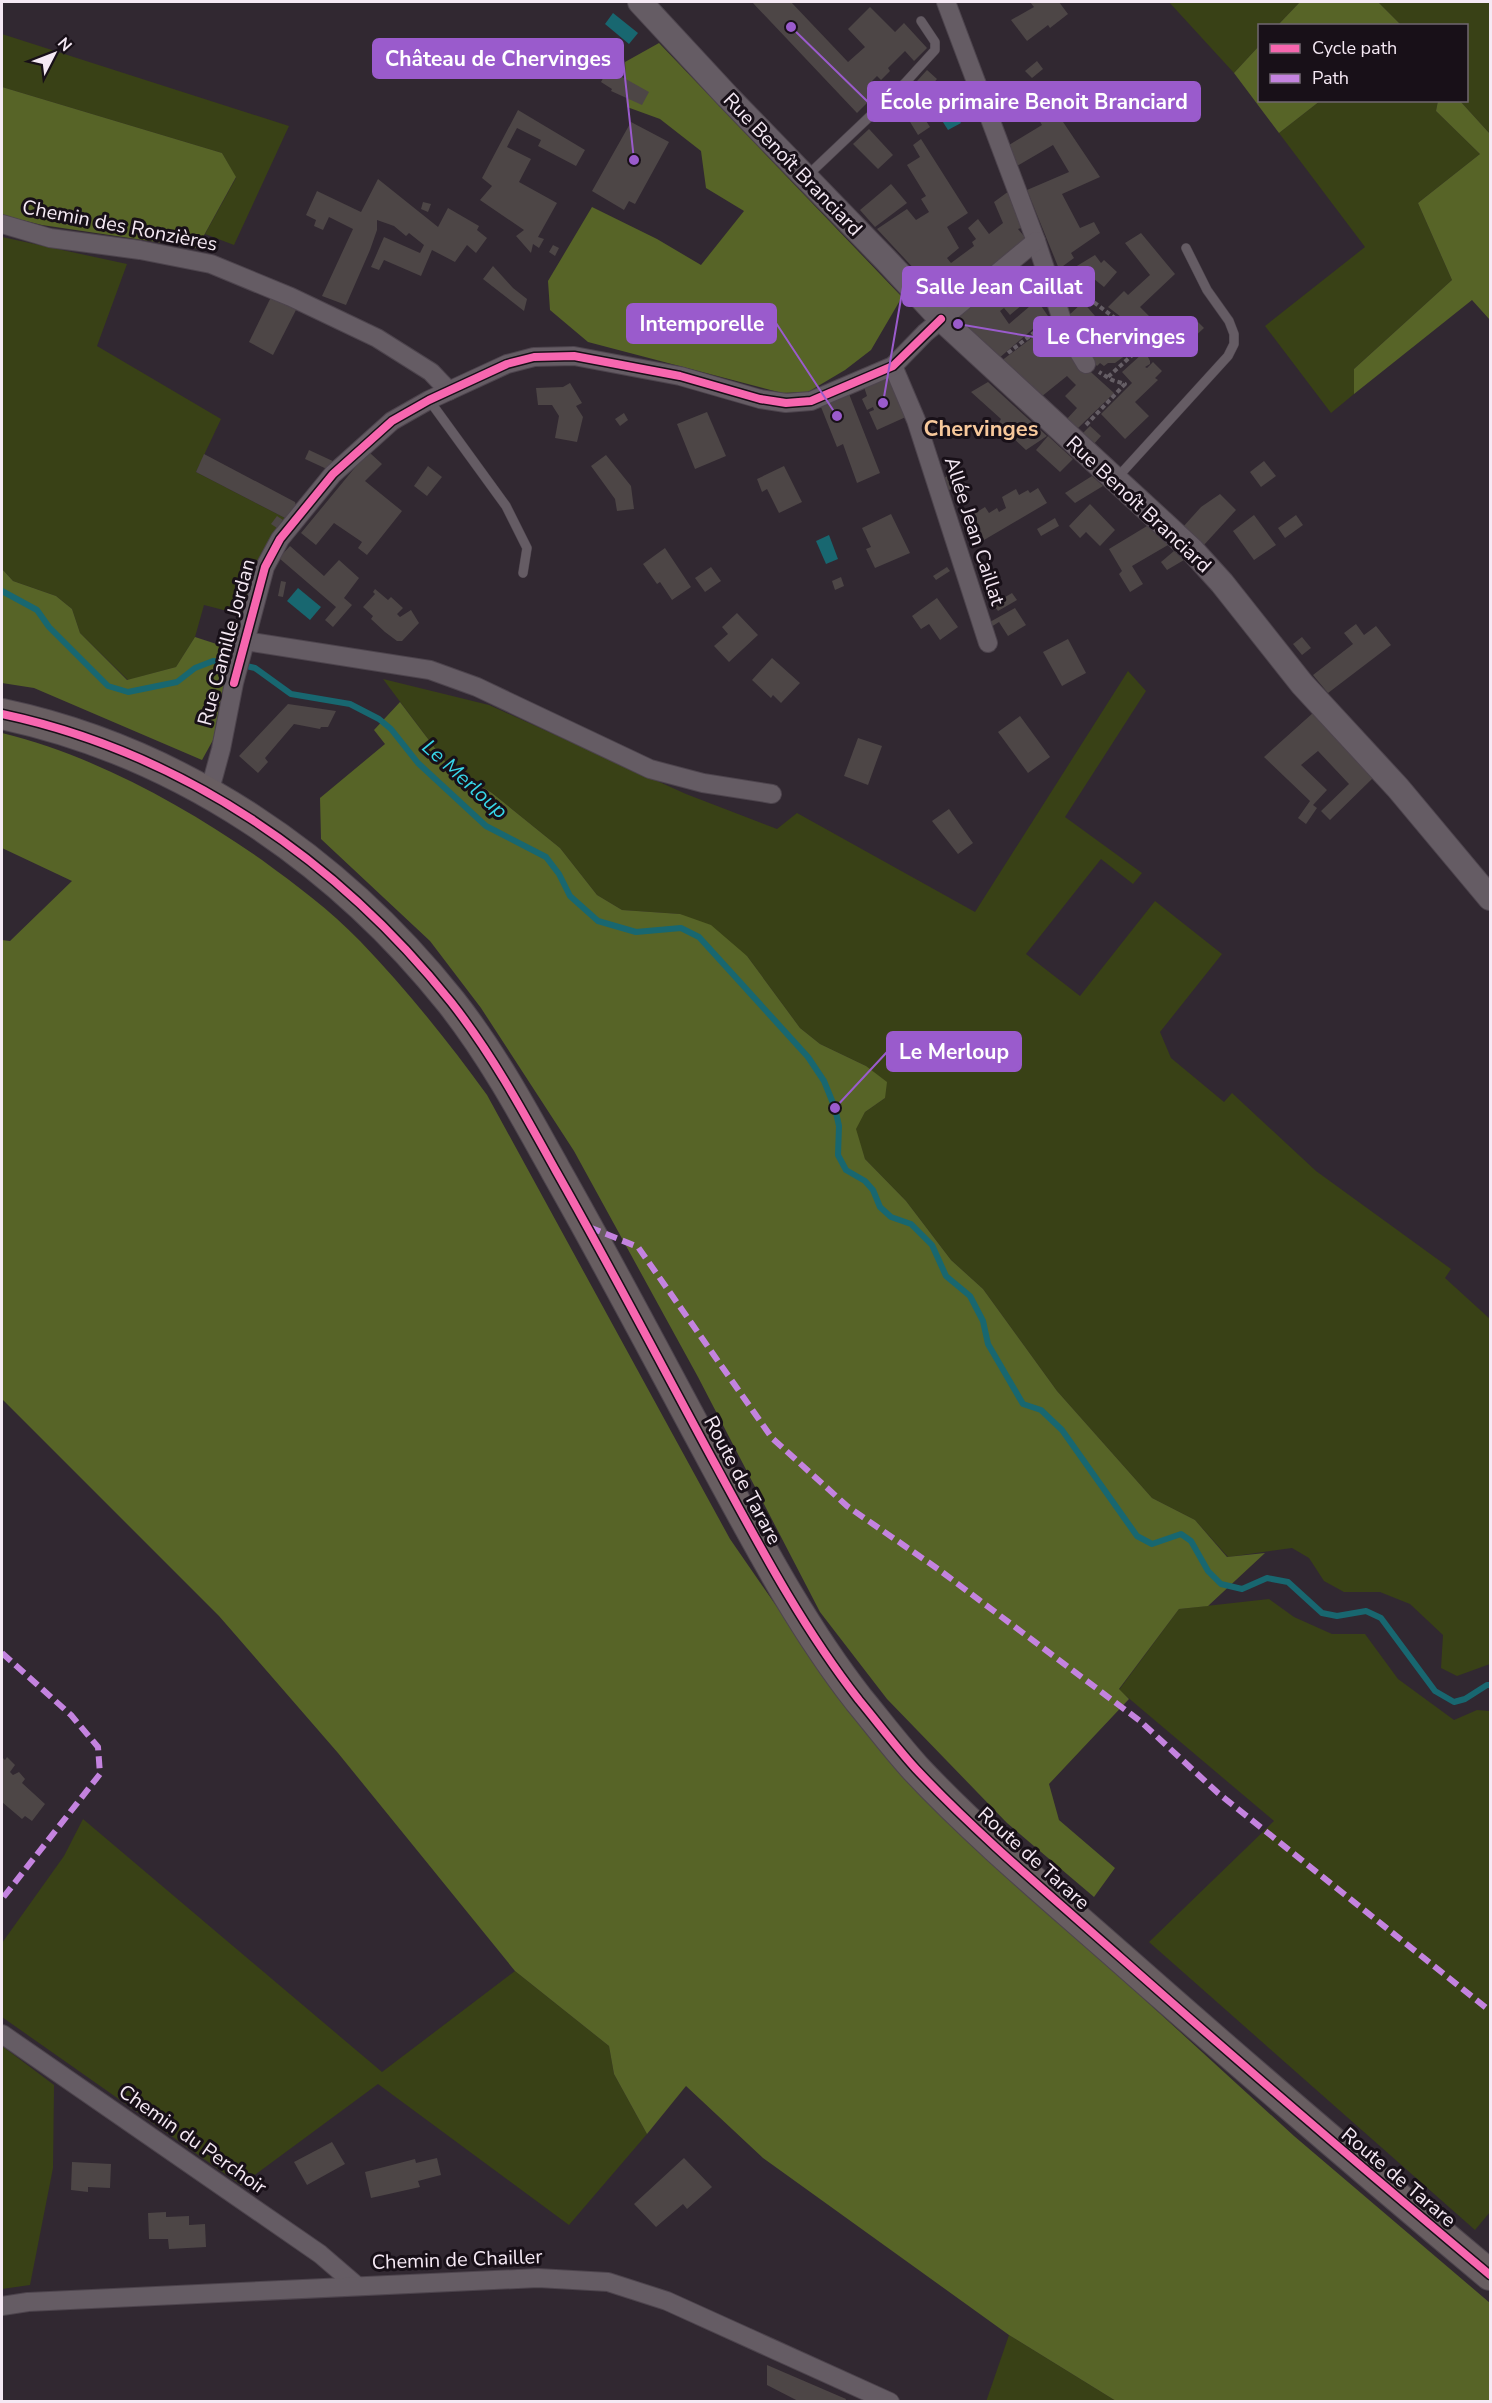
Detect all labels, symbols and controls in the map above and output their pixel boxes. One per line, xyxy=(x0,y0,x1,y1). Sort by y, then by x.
north arrow xyxy=(24,24,84,84)
legend xyxy=(1258,24,1468,102)
text: N xyxy=(52,33,77,56)
text: Cycle path xyxy=(1312,36,1397,60)
callout: Château de Chervinges xyxy=(373,39,623,78)
text: Château de Chervinges xyxy=(385,45,611,73)
text: Path xyxy=(1312,66,1349,90)
callout: École primaire Benoit Branciard xyxy=(868,82,1200,121)
street label: Rue Benoît Branciard xyxy=(717,87,868,242)
text: École primaire Benoit Branciard xyxy=(880,88,1188,116)
street label: Chemin des Ronzières xyxy=(20,193,220,258)
callout: Salle Jean Caillat xyxy=(903,267,1094,306)
text: Salle Jean Caillat xyxy=(915,273,1083,301)
callout: Intemporelle xyxy=(627,304,776,343)
text: Intemporelle xyxy=(640,310,764,338)
callout: Le Chervinges xyxy=(1034,317,1197,356)
text: Le Chervinges xyxy=(1047,323,1185,351)
district label: Chervinges xyxy=(923,414,1039,444)
street label: Rue Benoît Branciard xyxy=(1060,430,1217,579)
street label: Allée Jean Caillat xyxy=(938,453,1012,610)
street label: Rue Camille Jordan xyxy=(191,556,262,729)
water label: Le Merloup xyxy=(416,733,514,825)
callout: Le Merloup xyxy=(887,1032,1021,1071)
text: Le Merloup xyxy=(899,1038,1009,1066)
street label: Route de Tarare xyxy=(697,1411,788,1549)
street label: Route de Tarare xyxy=(972,1801,1095,1916)
street label: Chemin du Perchoir xyxy=(113,2078,272,2201)
street label: Route de Tarare xyxy=(1336,2121,1462,2233)
street label: Chemin de Chailler xyxy=(371,2243,543,2276)

